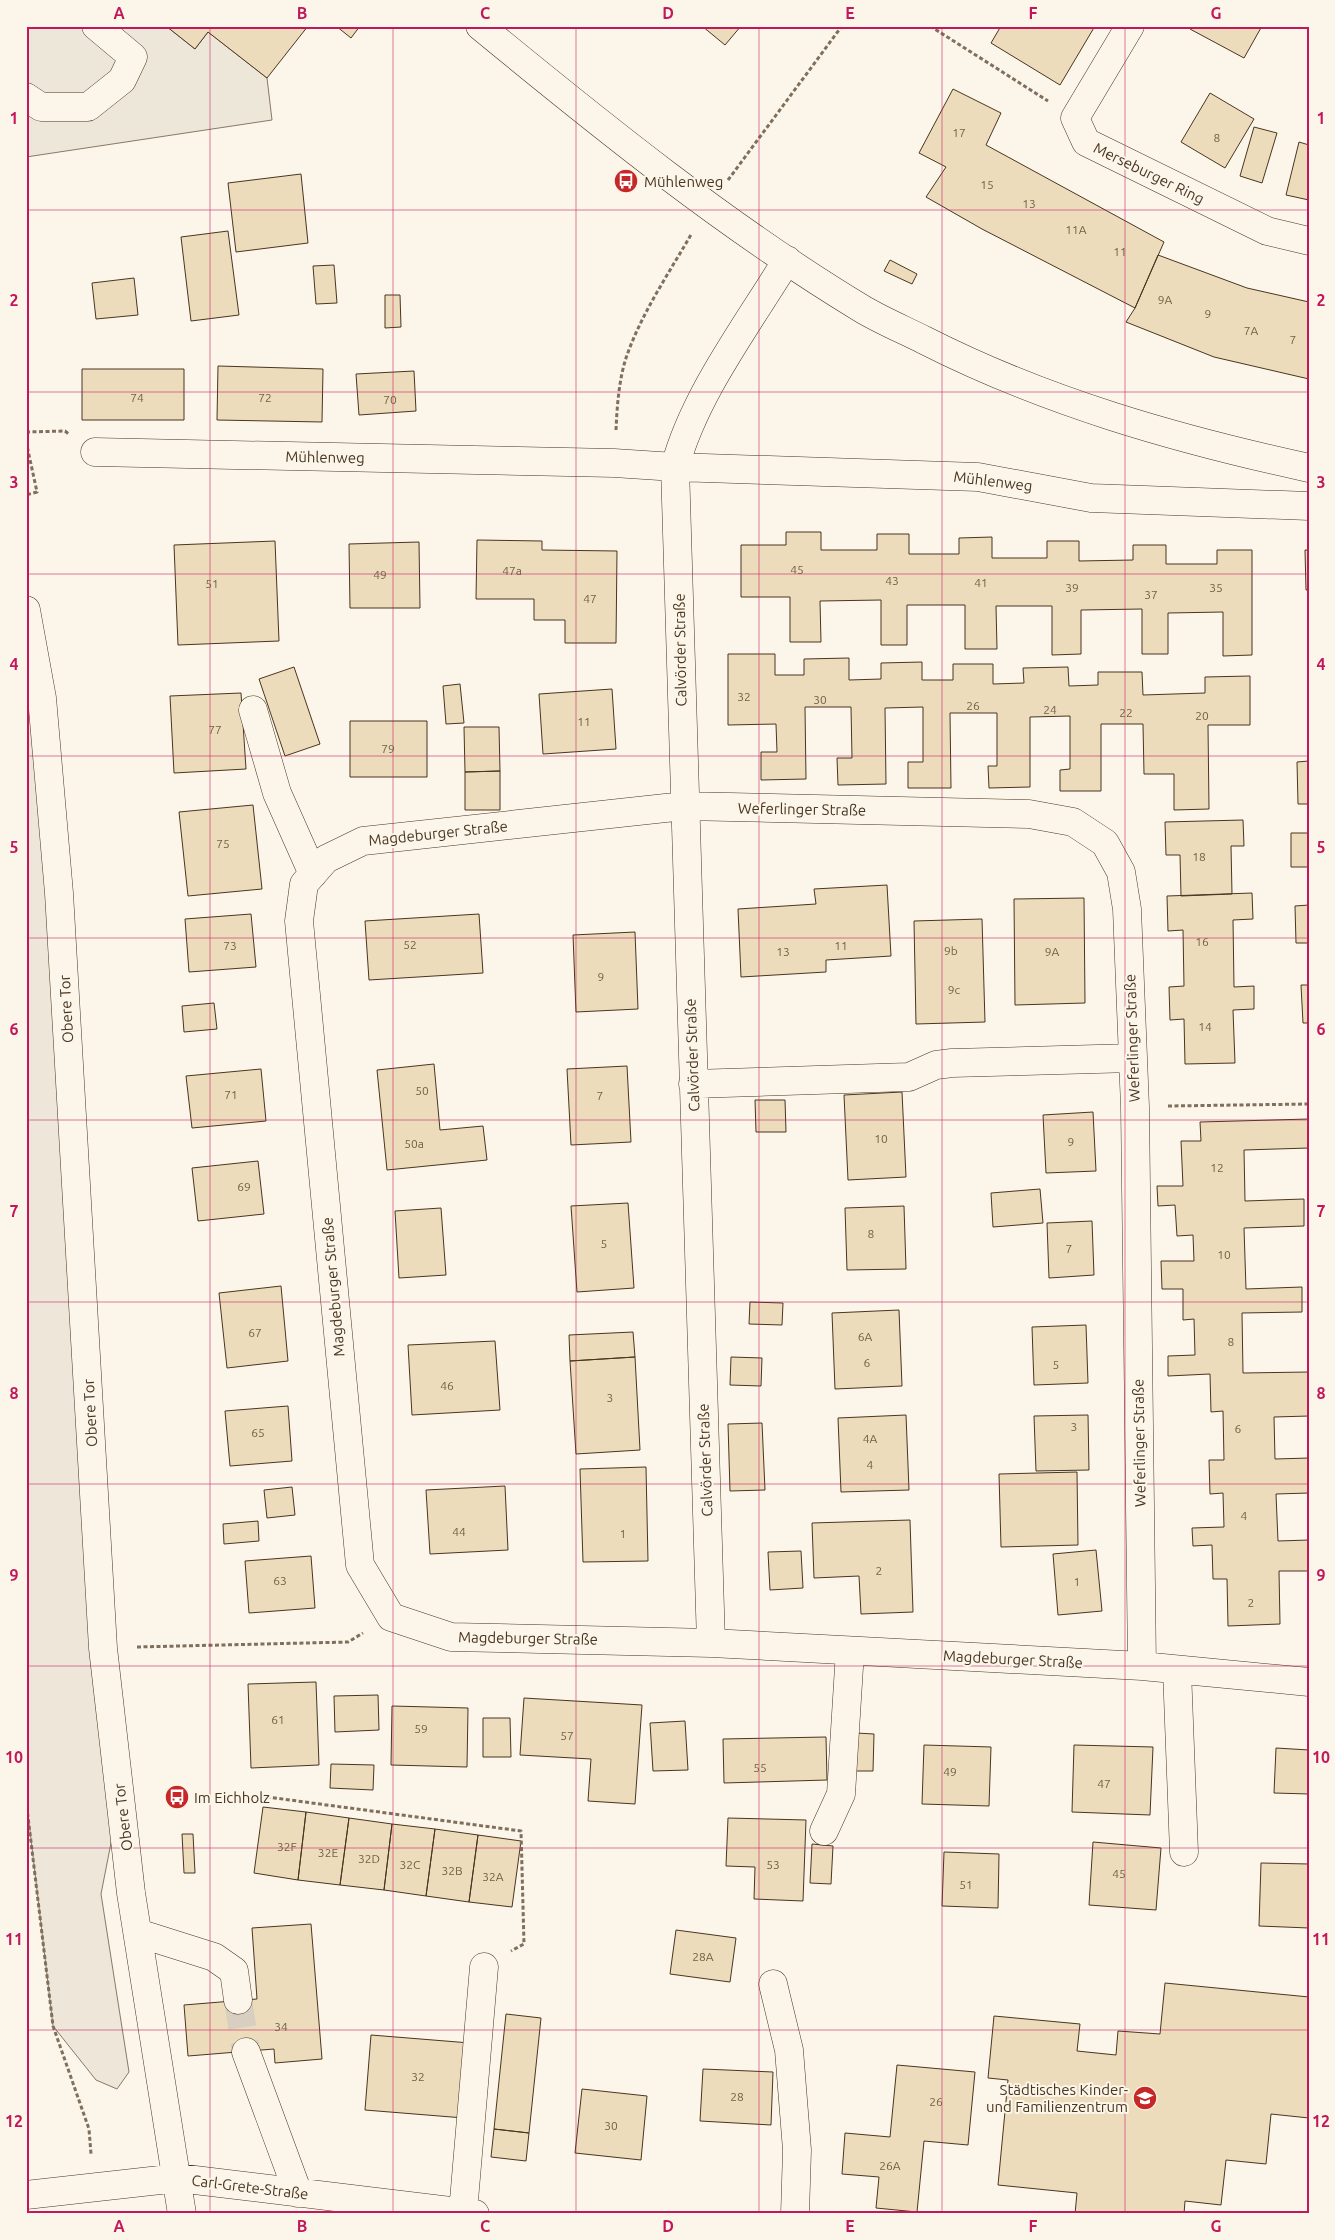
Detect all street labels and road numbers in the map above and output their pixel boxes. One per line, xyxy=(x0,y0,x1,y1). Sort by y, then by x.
street label: Merseburger Ring xyxy=(1091,139,1207,207)
street label: Mühlenweg xyxy=(285,448,365,466)
street label: Mühlenweg xyxy=(953,468,1033,494)
street label: Calvörder Straße xyxy=(671,593,689,707)
street label: Weferlinger Straße xyxy=(738,799,866,819)
street label: Magdeburger Straße xyxy=(368,817,508,849)
street label: Obere Tor xyxy=(56,974,76,1043)
street label: Weferlinger Straße xyxy=(1121,974,1143,1102)
street label: Calvörder Straße xyxy=(682,998,702,1112)
street label: Magdeburger Straße xyxy=(318,1217,348,1357)
street label: Obere Tor xyxy=(80,1378,100,1447)
street label: Weferlinger Straße xyxy=(1129,1379,1149,1507)
street label: Calvörder Straße xyxy=(695,1403,715,1517)
street label: Magdeburger Straße xyxy=(458,1628,598,1648)
street label: Magdeburger Straße xyxy=(943,1647,1083,1671)
street label: Obere Tor xyxy=(110,1782,136,1852)
street label: Carl-Grete-Straße xyxy=(191,2171,309,2203)

